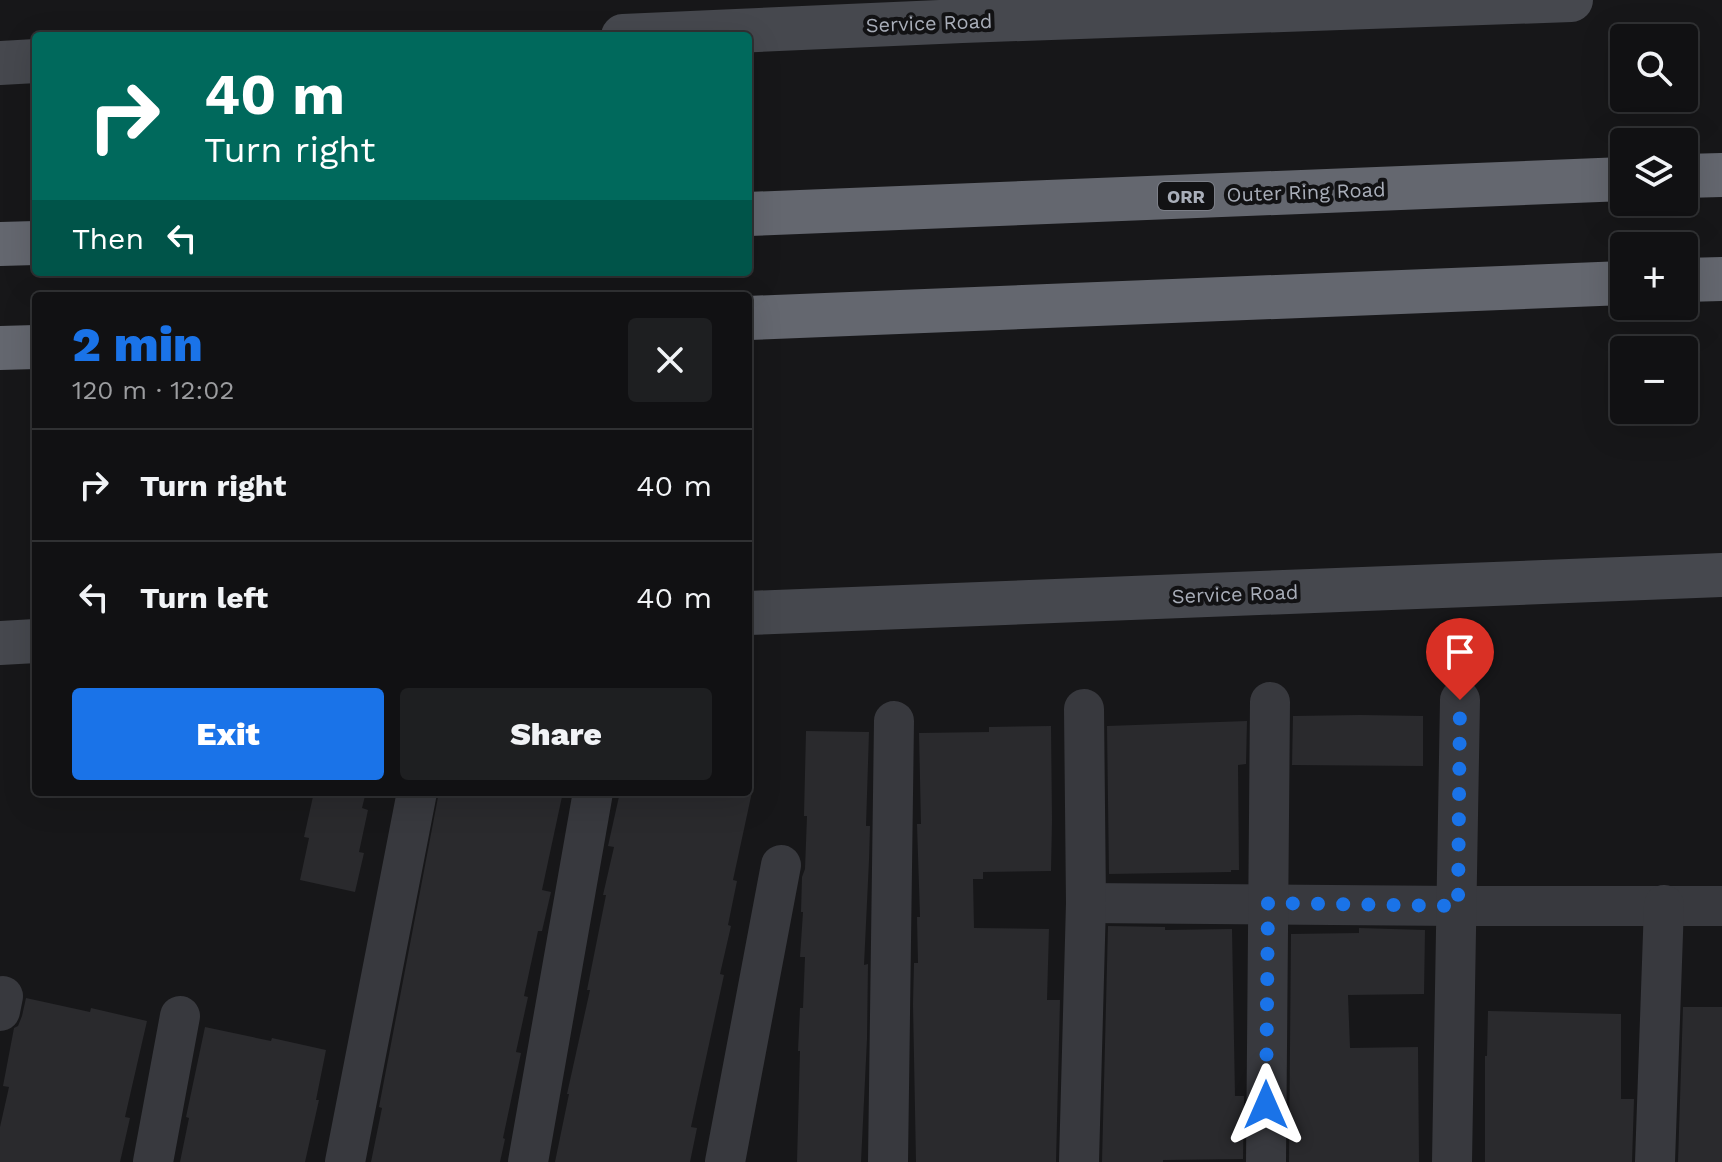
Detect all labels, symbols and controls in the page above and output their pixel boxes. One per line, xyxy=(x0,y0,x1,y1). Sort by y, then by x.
street label: Service Road xyxy=(865,9,993,37)
map controls xyxy=(1610,24,1698,424)
button: search xyxy=(1610,24,1698,112)
text: 40 m xyxy=(204,62,345,128)
icon: right xyxy=(72,64,176,168)
button: layers xyxy=(1610,128,1698,216)
text: Turn right xyxy=(204,129,375,171)
street label: Outer Ring Road xyxy=(1226,177,1386,207)
road number: ORR xyxy=(1158,182,1214,210)
icon: left xyxy=(160,216,204,260)
text: Then xyxy=(72,221,144,256)
button: + xyxy=(1610,232,1698,320)
text: 2 min xyxy=(72,316,203,373)
button: close xyxy=(628,318,712,402)
button: − xyxy=(1610,336,1698,424)
text: 120 m · 12:02 xyxy=(72,375,235,405)
icon: right xyxy=(72,463,116,507)
text: Turn right xyxy=(140,468,286,503)
text: 40 m xyxy=(636,468,712,503)
icon: left xyxy=(72,575,116,619)
text: Turn left xyxy=(140,580,268,615)
text: 40 m xyxy=(636,580,712,615)
street label: Service Road xyxy=(1171,580,1299,608)
pin xyxy=(1426,618,1494,700)
icon: arrive xyxy=(1438,630,1482,674)
button: Exit xyxy=(72,688,384,780)
button: Share xyxy=(400,688,712,780)
position arrow xyxy=(1224,1063,1308,1147)

